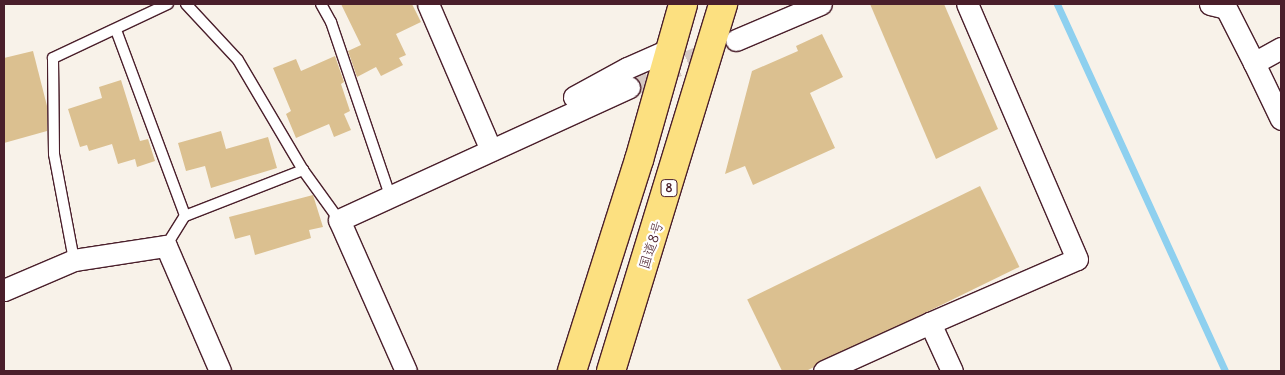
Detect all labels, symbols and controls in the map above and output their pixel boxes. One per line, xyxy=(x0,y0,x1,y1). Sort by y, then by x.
road number: 8 xyxy=(660,178,678,198)
street label: 国道8号 xyxy=(635,219,667,271)

